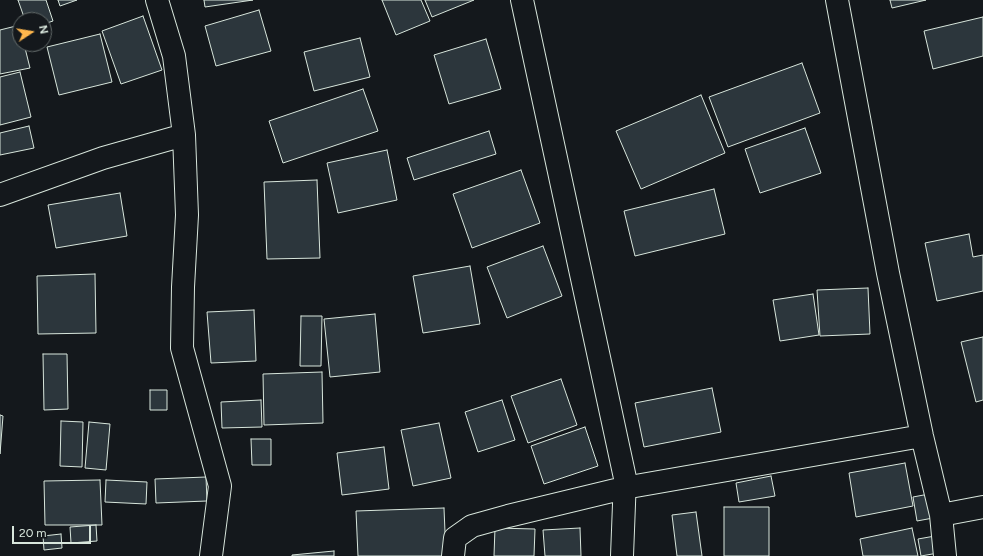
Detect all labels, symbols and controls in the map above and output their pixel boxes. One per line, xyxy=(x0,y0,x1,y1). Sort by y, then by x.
north arrow xyxy=(12,12,52,52)
text: N xyxy=(36,24,50,35)
scale bar xyxy=(14,518,93,544)
text: 20 m xyxy=(19,526,47,540)

